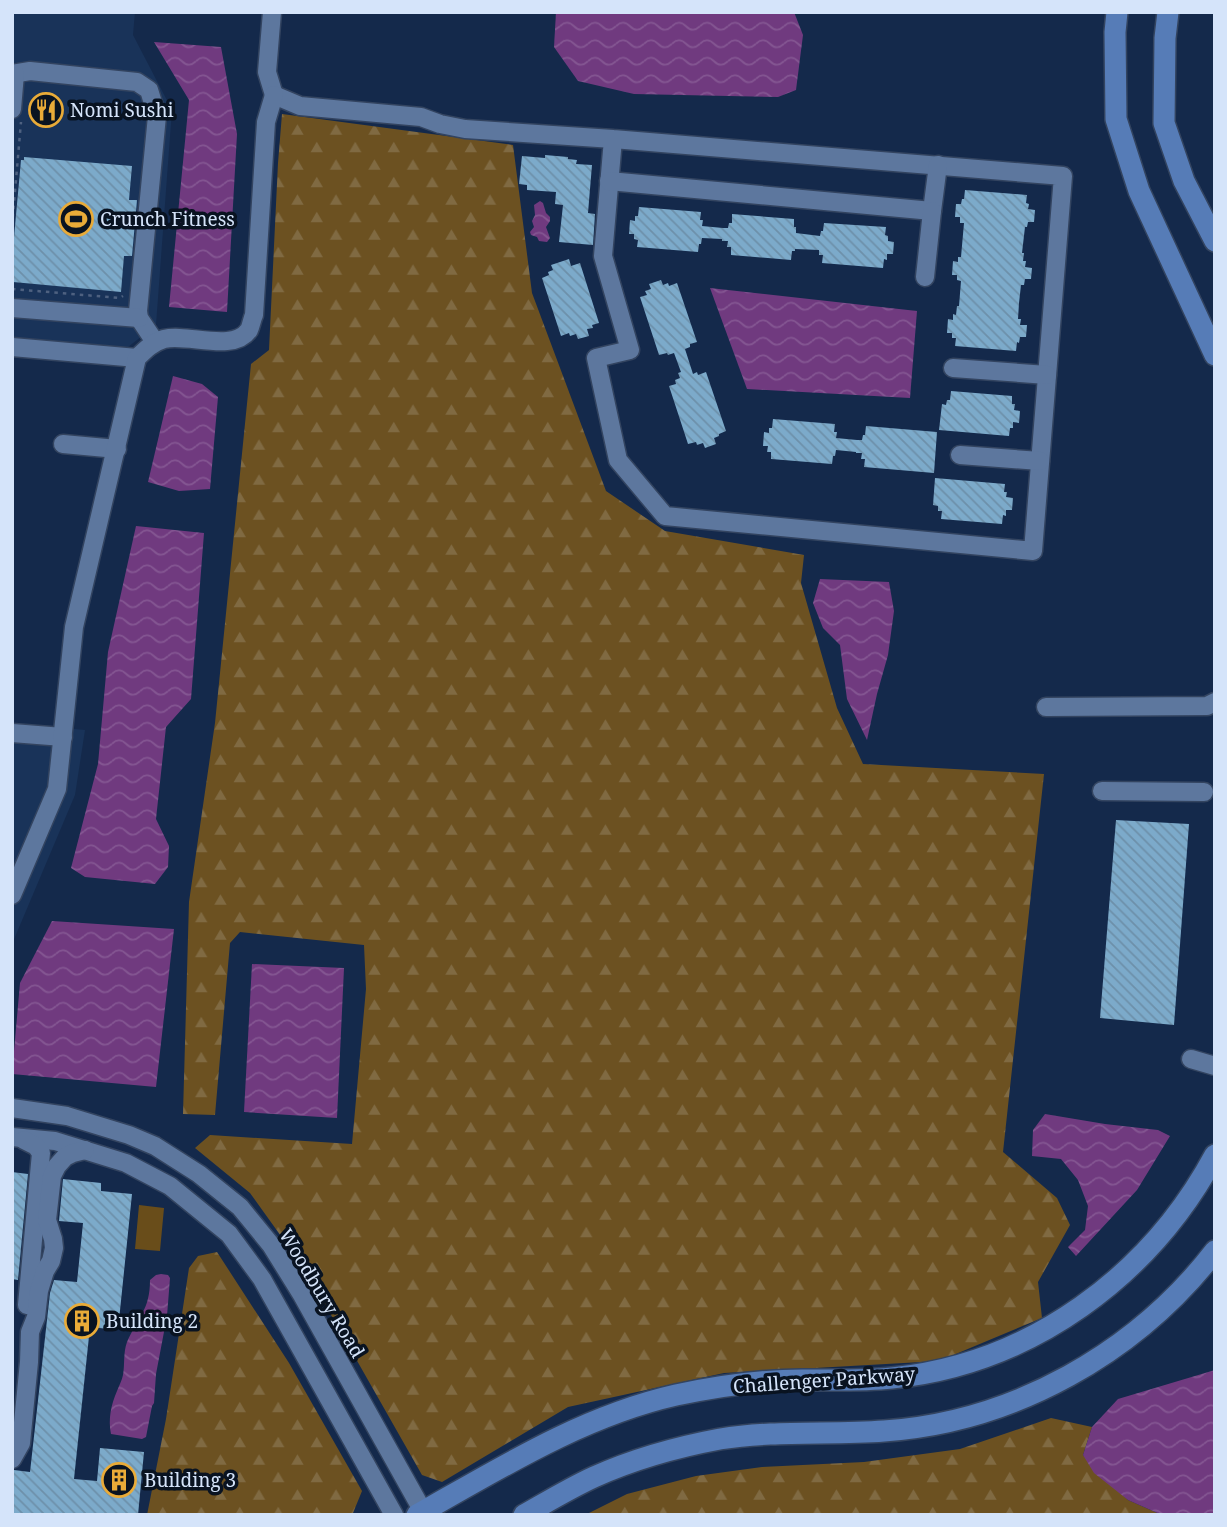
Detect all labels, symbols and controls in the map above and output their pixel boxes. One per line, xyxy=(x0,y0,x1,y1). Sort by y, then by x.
restaurant icon: Nomi Sushi xyxy=(27,91,65,129)
place label: Nomi Sushi xyxy=(70,97,174,123)
sports icon: Crunch Fitness xyxy=(57,200,95,238)
place label: Crunch Fitness xyxy=(100,206,235,232)
street label: Woodbury Road xyxy=(273,1224,371,1363)
building icon: Building 2 xyxy=(63,1302,101,1340)
place label: Building 2 xyxy=(106,1308,198,1334)
street label: Challenger Parkway xyxy=(732,1361,916,1399)
building icon: Building 3 xyxy=(100,1461,138,1499)
place label: Building 3 xyxy=(144,1467,236,1493)

